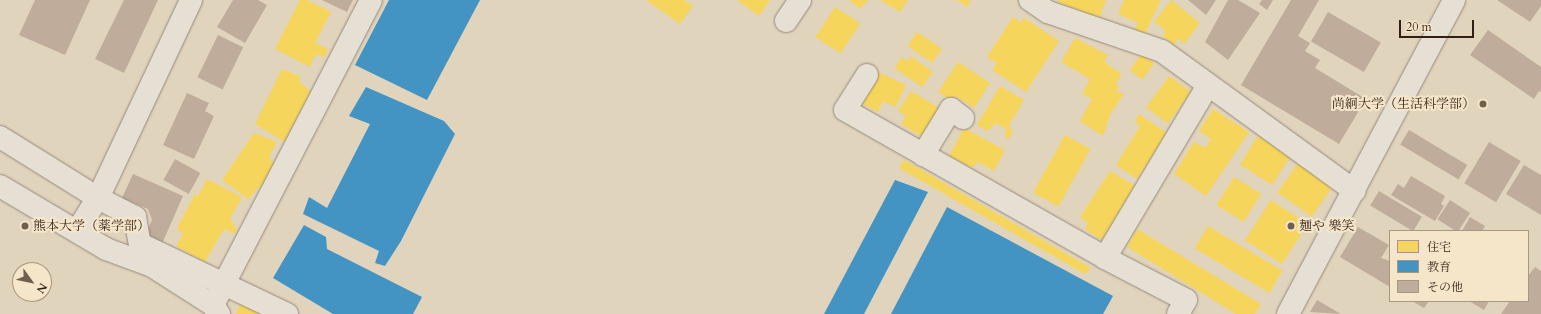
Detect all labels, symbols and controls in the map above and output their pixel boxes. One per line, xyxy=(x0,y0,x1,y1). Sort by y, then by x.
scale bar xyxy=(1401,12,1476,38)
text: 20 m xyxy=(1406,19,1432,35)
place label: 尚絅大学（生活科学部） xyxy=(1332,96,1475,112)
marker: 尚絅大学（生活科学部） xyxy=(1478,99,1488,109)
place label: 熊本大学（薬学部） xyxy=(33,218,150,234)
place label: 麺や 樂笑 xyxy=(1299,218,1354,234)
marker: 熊本大学（薬学部） xyxy=(20,221,30,231)
marker: 麺や 樂笑 xyxy=(1286,221,1296,231)
legend xyxy=(1389,230,1529,302)
text: 住宅 xyxy=(1427,239,1451,255)
text: 教育 xyxy=(1427,259,1451,275)
north arrow xyxy=(12,262,52,302)
text: その他 xyxy=(1427,279,1463,295)
text: N xyxy=(33,280,51,296)

